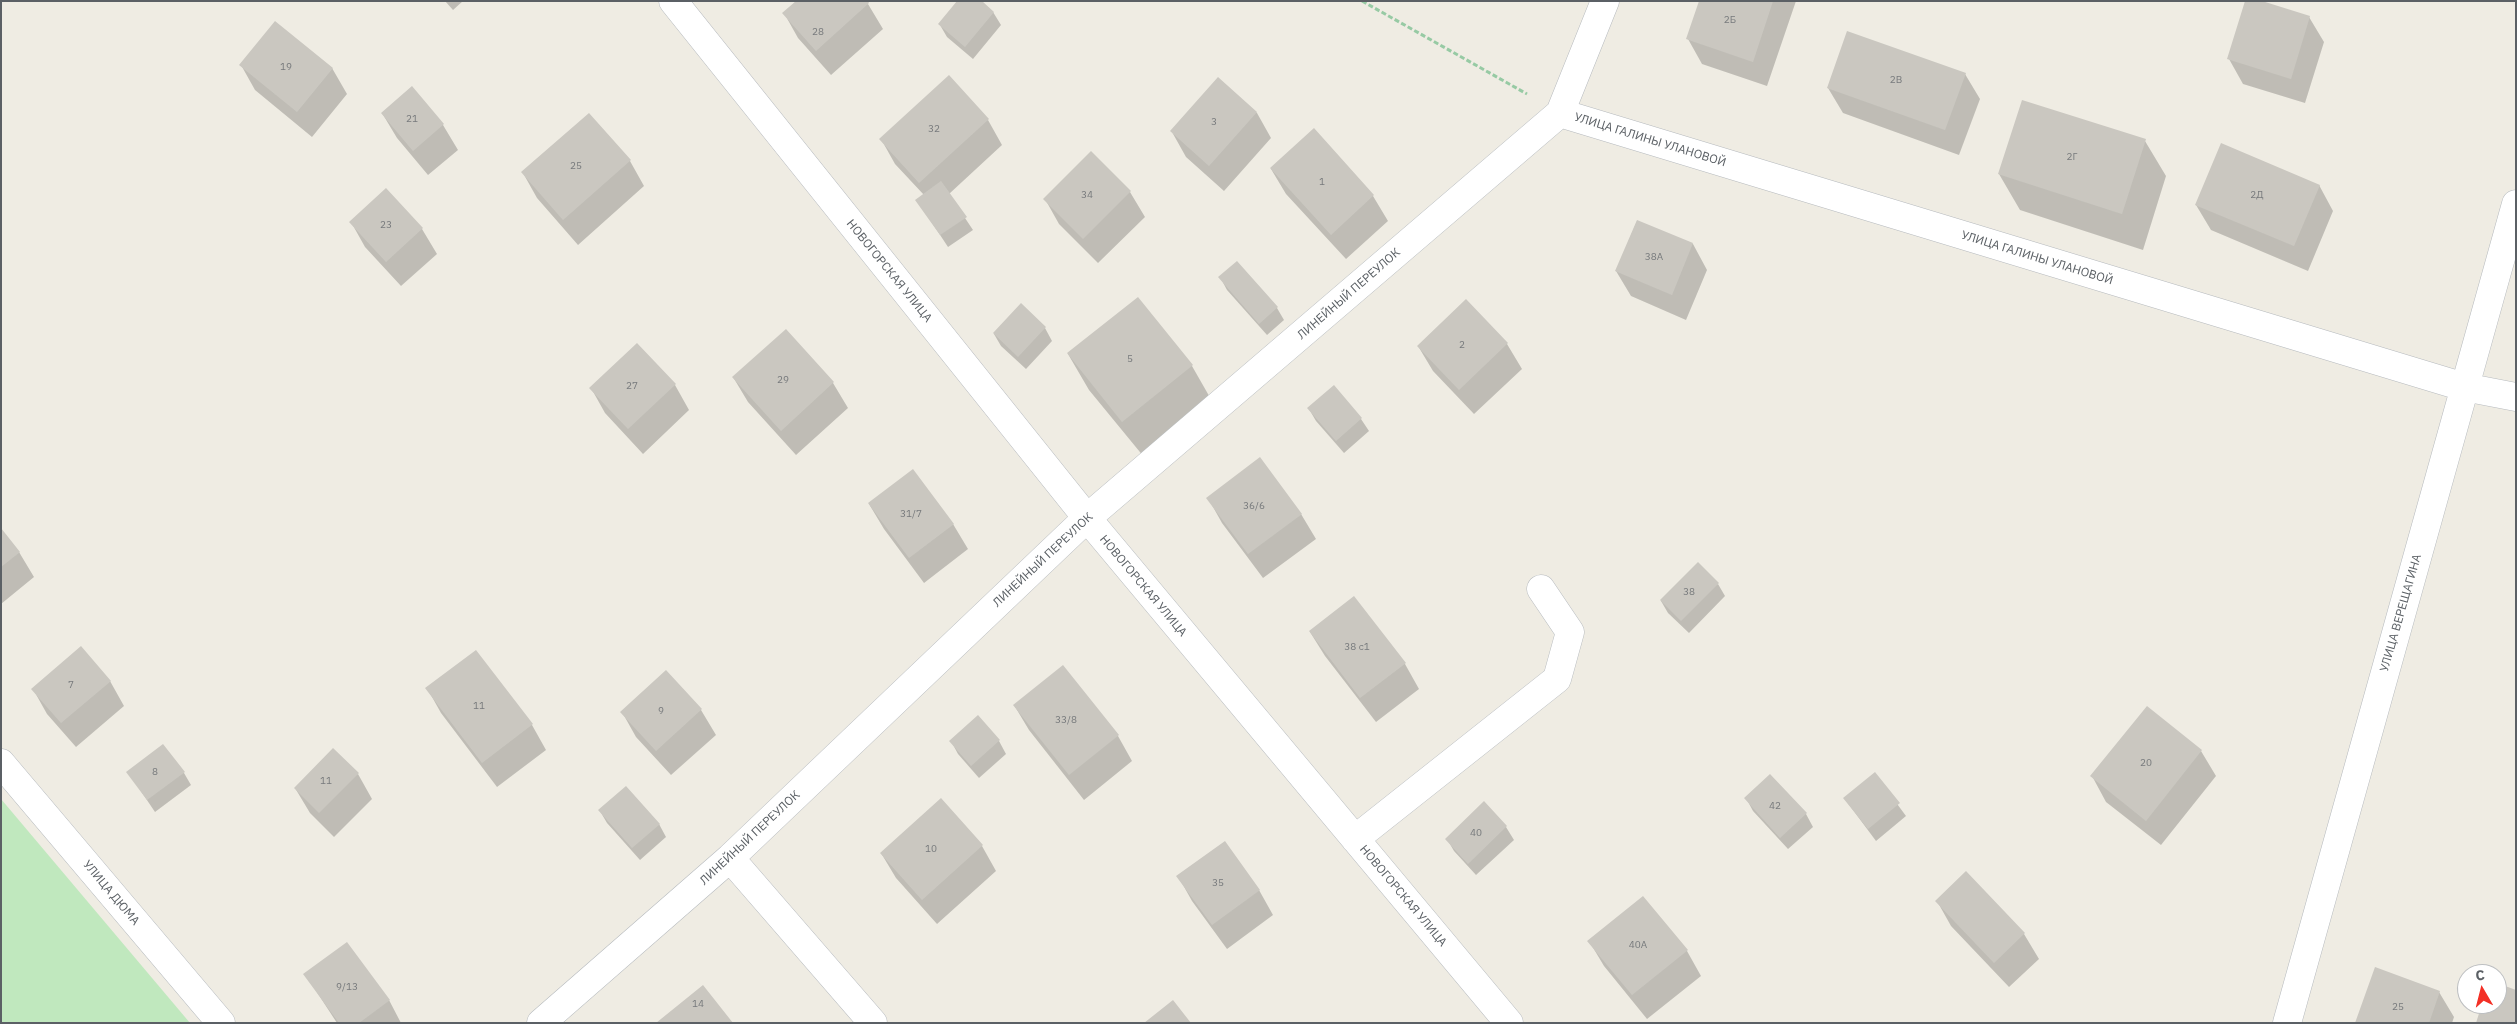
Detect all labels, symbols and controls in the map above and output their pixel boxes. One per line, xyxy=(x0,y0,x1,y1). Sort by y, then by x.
house number: 2Б xyxy=(1724,14,1736,26)
house number: 28 xyxy=(812,26,824,38)
house number: 19 xyxy=(280,61,292,73)
house number: 2В xyxy=(1890,74,1902,86)
street label: УЛИЦА ГАЛИНЫ УЛАНОВОЙ xyxy=(1572,110,1728,170)
house number: 21 xyxy=(406,113,418,125)
house number: 3 xyxy=(1211,116,1217,128)
house number: 32 xyxy=(928,123,940,135)
house number: 2Г xyxy=(2067,151,2077,163)
house number: 25 xyxy=(570,160,582,172)
house number: 1 xyxy=(1319,176,1325,188)
house number: 34 xyxy=(1081,189,1093,201)
house number: 2Д xyxy=(2250,189,2264,201)
street label: НОВОГОРСКАЯ УЛИЦА xyxy=(843,217,935,325)
house number: 23 xyxy=(380,219,392,231)
street label: УЛИЦА ГАЛИНЫ УЛАНОВОЙ xyxy=(1959,228,2115,288)
street label: ЛИНЕЙНЫЙ ПЕРЕУЛОК xyxy=(1295,245,1403,343)
house number: 38А xyxy=(1645,251,1663,263)
house number: 2 xyxy=(1459,339,1465,351)
house number: 5 xyxy=(1127,353,1133,365)
house number: 29 xyxy=(777,374,789,386)
house number: 27 xyxy=(626,380,638,392)
house number: 36/6 xyxy=(1243,500,1265,512)
house number: 31/7 xyxy=(900,508,922,520)
street label: ЛИНЕЙНЫЙ ПЕРЕУЛОК xyxy=(990,510,1096,610)
street label: НОВОГОРСКАЯ УЛИЦА xyxy=(1096,532,1190,640)
street label: УЛИЦА ВЕРЕЩАГИНА xyxy=(2377,552,2425,674)
house number: 38 xyxy=(1683,586,1695,598)
house number: 38 с1 xyxy=(1344,641,1370,653)
house number: 7 xyxy=(68,679,74,691)
house number: 11 xyxy=(473,700,485,712)
house number: 9 xyxy=(658,705,664,717)
house number: 33/8 xyxy=(1055,714,1077,726)
house number: 20 xyxy=(2140,757,2152,769)
house number: 8 xyxy=(152,766,158,778)
house number: 11 xyxy=(320,775,332,787)
street label: ЛИНЕЙНЫЙ ПЕРЕУЛОК xyxy=(697,788,803,888)
house number: 42 xyxy=(1769,800,1781,812)
house number: 40 xyxy=(1470,827,1482,839)
street label: НОВОГОРСКАЯ УЛИЦА xyxy=(1356,842,1450,950)
house number: 10 xyxy=(925,843,937,855)
street label: УЛИЦА ДЮМА xyxy=(80,858,142,928)
house number: 35 xyxy=(1212,877,1224,889)
house number: 40А xyxy=(1629,939,1647,951)
north arrow xyxy=(2457,964,2507,1014)
text: С xyxy=(2474,966,2486,985)
house number: 9/13 xyxy=(336,981,358,993)
house number: 14 xyxy=(692,998,704,1010)
house number: 25 xyxy=(2392,1001,2404,1013)

